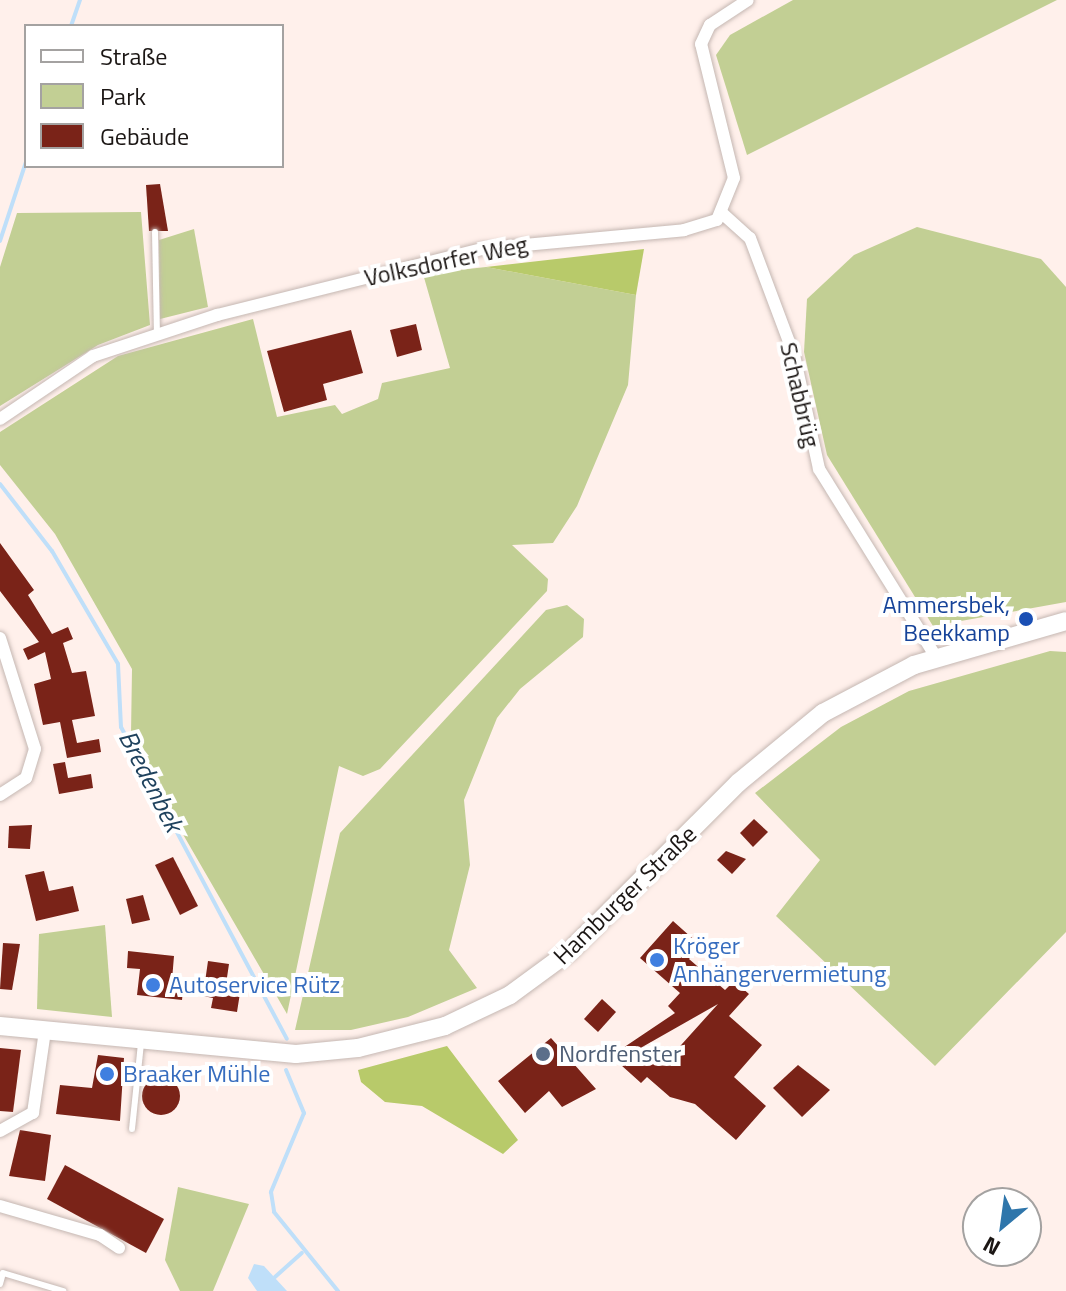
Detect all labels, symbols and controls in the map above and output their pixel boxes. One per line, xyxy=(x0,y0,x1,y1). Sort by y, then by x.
legend xyxy=(24,24,284,168)
text: Straße xyxy=(100,38,167,74)
text: Park xyxy=(100,78,146,114)
text: Gebäude xyxy=(100,118,189,154)
street label: Volksdorfer Weg xyxy=(362,230,530,292)
street label: Schabbrüg xyxy=(774,340,826,450)
place label: Ammersbek, Beekkamp xyxy=(882,591,1010,647)
marker: Ammersbek, Beekkamp xyxy=(1017,610,1035,628)
water label: Bredenbek xyxy=(112,725,190,837)
street label: Hamburger Straße xyxy=(548,820,702,970)
place label: Kröger Anhängervermietung xyxy=(673,932,886,988)
marker: Kröger Anhängervermietung xyxy=(648,951,666,969)
place label: Autoservice Rütz xyxy=(169,971,340,999)
marker: Autoservice Rütz xyxy=(144,976,162,994)
place label: Nordfenster xyxy=(559,1040,681,1068)
marker: Nordfenster xyxy=(534,1045,552,1063)
place label: Braaker Mühle xyxy=(123,1060,270,1088)
marker: Braaker Mühle xyxy=(98,1065,116,1083)
north arrow xyxy=(962,1187,1042,1267)
text: N xyxy=(976,1228,1006,1265)

